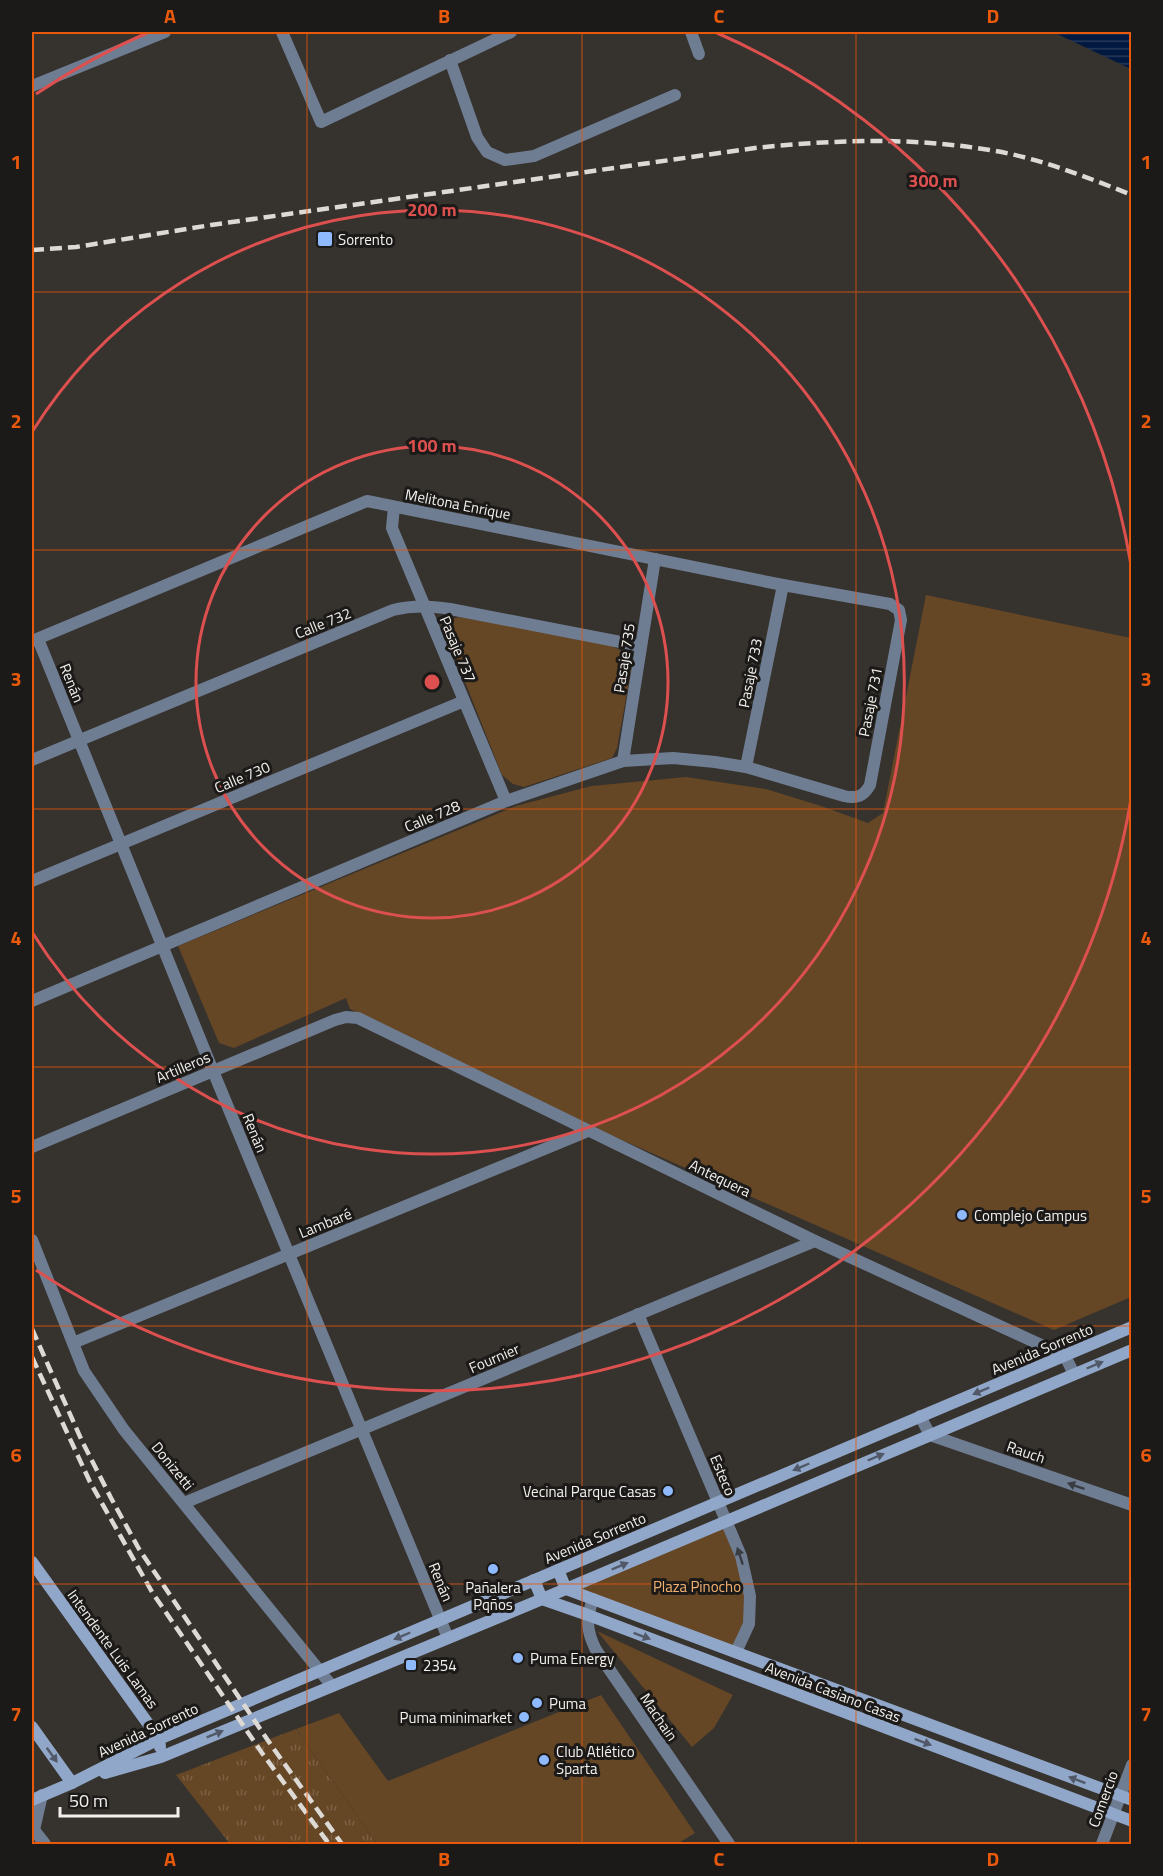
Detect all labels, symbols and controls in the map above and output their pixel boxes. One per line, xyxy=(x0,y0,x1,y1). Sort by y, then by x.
text: A xyxy=(164,0,176,31)
text: B xyxy=(438,0,450,31)
text: C xyxy=(714,0,725,31)
text: D xyxy=(987,0,999,31)
text: 1 xyxy=(10,146,22,177)
text: 1 xyxy=(1140,146,1152,177)
text: 300 m xyxy=(908,167,958,194)
text: 200 m xyxy=(407,196,457,223)
place label: Sorrento xyxy=(338,228,393,251)
marker: Sorrento xyxy=(316,230,334,248)
text: 2 xyxy=(10,405,22,436)
text: 2 xyxy=(1140,405,1152,436)
text: 100 m xyxy=(407,432,457,459)
street label: Melitona Enrique xyxy=(403,482,513,526)
street label: Calle 732 xyxy=(291,601,355,645)
street label: Pasaje 737 xyxy=(434,612,482,686)
street label: Pasaje 735 xyxy=(607,622,641,694)
street label: Pasaje 733 xyxy=(732,636,768,710)
street label: Renán xyxy=(54,660,90,706)
text: 3 xyxy=(10,663,22,694)
text: 3 xyxy=(1140,663,1152,694)
street label: Pasaje 731 xyxy=(852,665,888,739)
centre of rings xyxy=(422,672,442,692)
street label: Calle 730 xyxy=(210,755,274,799)
street label: Calle 728 xyxy=(400,794,464,838)
text: 4 xyxy=(10,922,22,953)
text: 4 xyxy=(1140,922,1152,953)
street label: Artilleros xyxy=(152,1045,214,1089)
street label: Renán xyxy=(237,1110,273,1156)
street label: Antequera xyxy=(685,1153,755,1203)
text: 5 xyxy=(10,1180,22,1211)
text: 5 xyxy=(1140,1180,1152,1211)
street label: Lambaré xyxy=(295,1202,355,1244)
place label: Complejo Campus xyxy=(974,1204,1087,1227)
marker: Complejo Campus xyxy=(955,1208,969,1222)
street label: Avenida Sorrento xyxy=(988,1317,1096,1381)
street label: Fournier xyxy=(465,1337,523,1379)
one-way arrow xyxy=(1086,1360,1104,1370)
one-way arrow xyxy=(972,1387,990,1396)
street label: Rauch xyxy=(1004,1435,1048,1469)
street label: Donizetti xyxy=(146,1437,200,1495)
text: 6 xyxy=(10,1439,22,1470)
text: 6 xyxy=(1140,1439,1152,1470)
street label: Esteco xyxy=(704,1451,742,1499)
one-way arrow xyxy=(868,1452,886,1462)
one-way arrow xyxy=(792,1462,810,1472)
place label: Vecinal Parque Casas xyxy=(523,1480,656,1503)
one-way arrow xyxy=(1067,1481,1085,1491)
marker: Vecinal Parque Casas xyxy=(661,1484,675,1498)
street label: Avenida Sorrento xyxy=(541,1506,649,1570)
one-way arrow xyxy=(734,1547,744,1565)
street label: Renán xyxy=(423,1559,459,1605)
one-way arrow xyxy=(611,1561,629,1571)
marker: Pañalera Pqños xyxy=(486,1562,500,1576)
park label: Plaza Pinocho xyxy=(653,1575,741,1598)
place label: Pañalera Pqños xyxy=(465,1576,521,1616)
street label: Intendente Luis Lamas xyxy=(62,1585,164,1713)
one-way arrow xyxy=(393,1631,411,1641)
one-way arrow xyxy=(634,1631,652,1641)
place label: Puma Energy xyxy=(530,1647,614,1670)
marker: Puma Energy xyxy=(511,1651,525,1665)
place label: 2354 xyxy=(423,1654,457,1677)
street label: Avenida Casiano Casas xyxy=(762,1656,904,1728)
marker: 2354 xyxy=(404,1658,418,1672)
street label: Machain xyxy=(634,1688,684,1746)
place label: Puma xyxy=(549,1692,586,1715)
marker: Puma xyxy=(530,1696,544,1710)
street label: Avenida Sorrento xyxy=(94,1697,202,1763)
text: 7 xyxy=(10,1698,22,1729)
text: 7 xyxy=(1140,1698,1152,1729)
place label: Puma minimarket xyxy=(400,1706,513,1729)
marker: Puma minimarket xyxy=(517,1710,531,1724)
one-way arrow xyxy=(206,1729,224,1738)
one-way arrow xyxy=(914,1738,932,1747)
place label: Club Atlético Sparta xyxy=(556,1740,635,1780)
one-way arrow xyxy=(46,1746,58,1762)
marker: Club Atlético Sparta xyxy=(537,1753,551,1767)
street label: Comercio xyxy=(1082,1767,1124,1831)
one-way arrow xyxy=(1068,1774,1086,1784)
scale bar xyxy=(60,1780,178,1818)
text: 50 m xyxy=(69,1787,108,1814)
text: A xyxy=(164,1843,176,1874)
text: B xyxy=(438,1843,450,1874)
text: C xyxy=(714,1843,725,1874)
text: D xyxy=(987,1843,999,1874)

